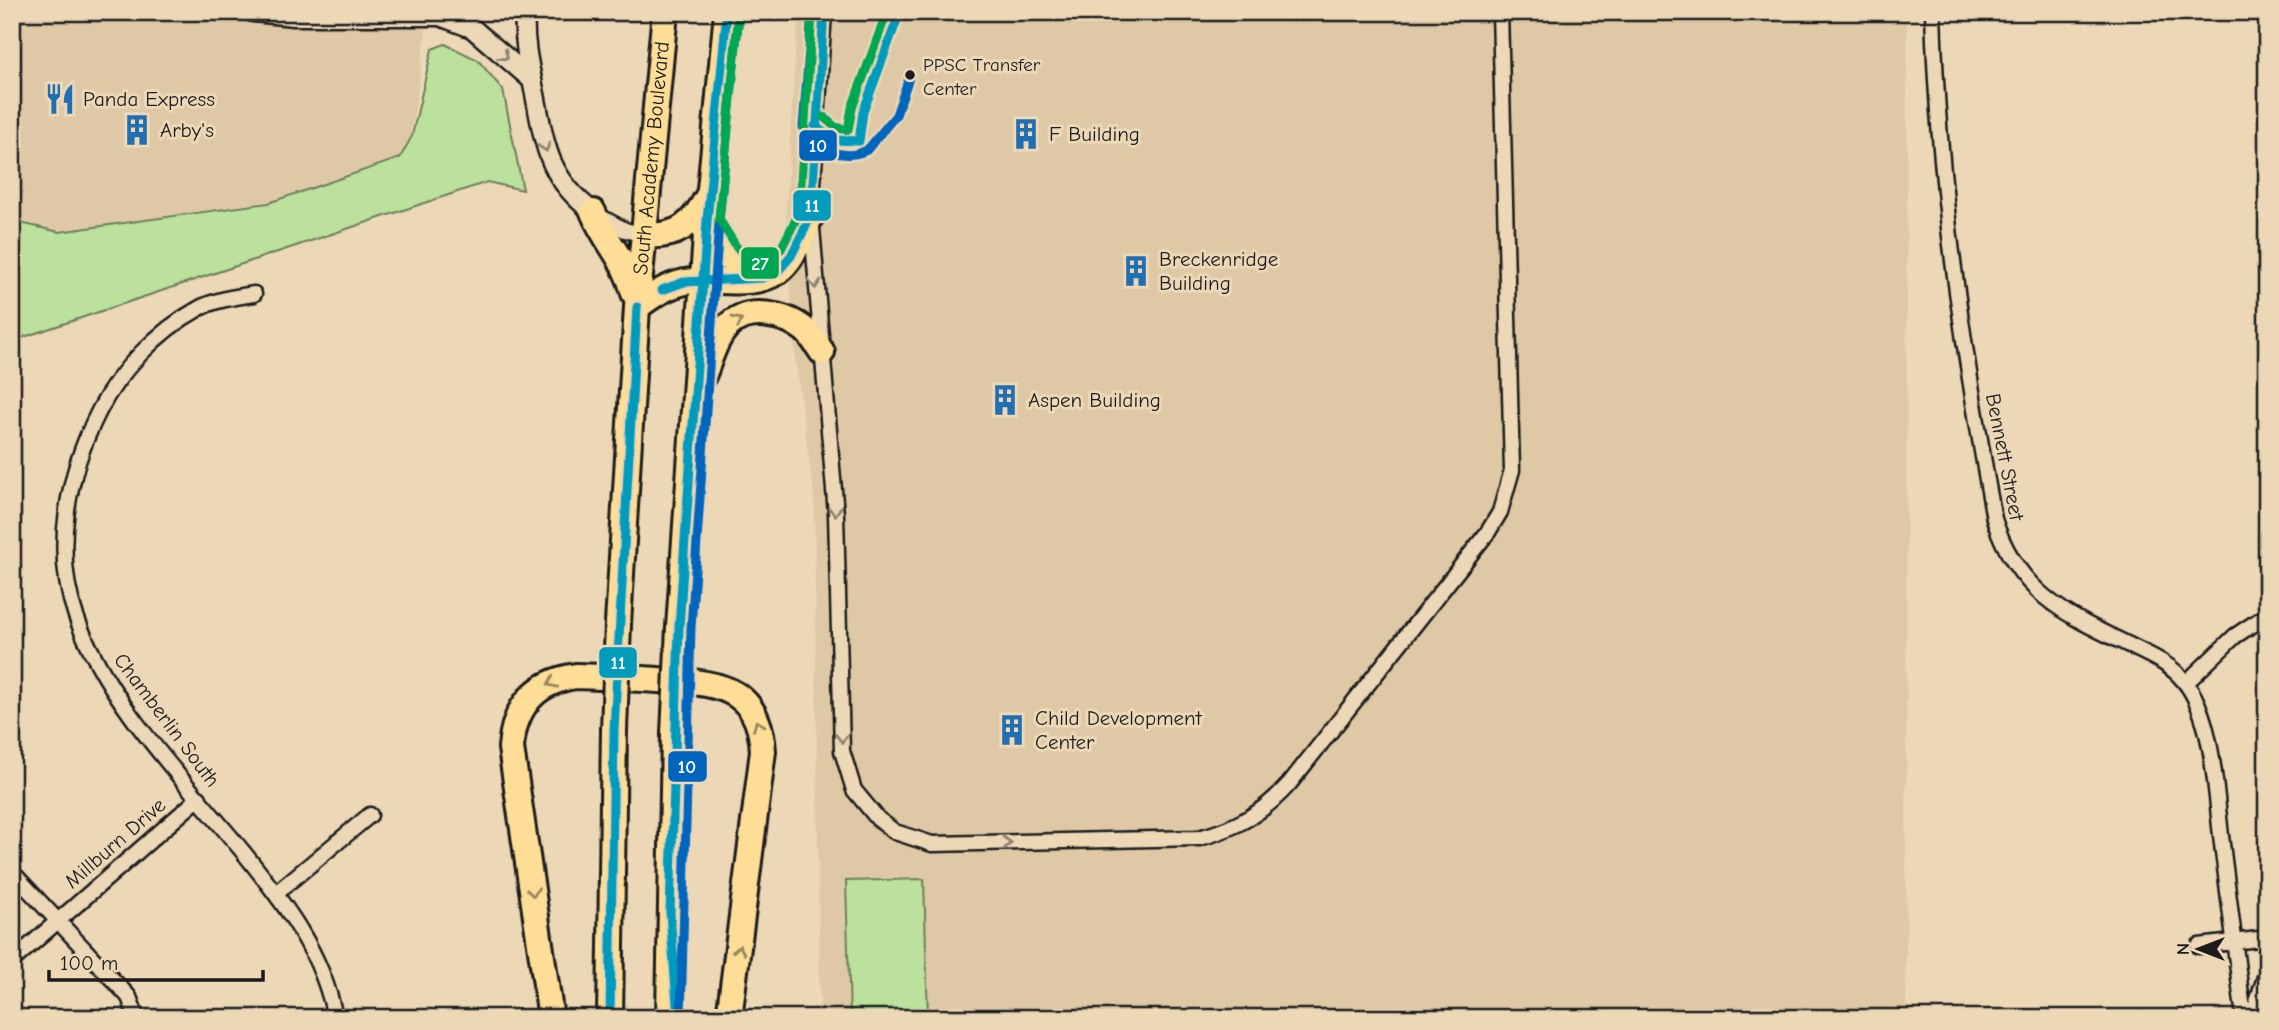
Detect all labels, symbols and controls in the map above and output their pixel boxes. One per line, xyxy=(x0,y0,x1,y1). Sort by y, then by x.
street label: South Academy Boulevard xyxy=(628,40,674,276)
one-way arrow xyxy=(496,47,509,60)
place label: PPSC Transfer Center xyxy=(923,54,1041,100)
marker: PPSC Transfer Center xyxy=(903,68,917,82)
restaurant icon: Panda Express xyxy=(43,82,77,116)
place label: Panda Express xyxy=(83,87,215,111)
building icon: Arby's xyxy=(120,113,154,147)
building icon: F Building xyxy=(1009,117,1043,151)
place label: Arby's xyxy=(160,118,214,142)
place label: F Building xyxy=(1049,122,1140,146)
line badge: 10 xyxy=(798,129,838,162)
text: 10 xyxy=(809,135,827,157)
one-way arrow xyxy=(537,140,552,152)
line badge: 11 xyxy=(792,189,832,222)
text: 11 xyxy=(805,195,819,217)
line badge: 27 xyxy=(740,246,780,280)
place label: Breckenridge Building xyxy=(1159,247,1278,295)
text: 27 xyxy=(751,253,769,275)
building icon: Breckenridge Building xyxy=(1119,254,1153,288)
one-way arrow xyxy=(807,279,822,290)
one-way arrow xyxy=(731,315,743,329)
building icon: Aspen Building xyxy=(988,383,1022,417)
place label: Aspen Building xyxy=(1028,388,1161,412)
street label: Bennett Street xyxy=(1981,391,2029,524)
one-way arrow xyxy=(828,506,843,517)
line badge: 11 xyxy=(598,646,638,679)
street label: Chamberlin South xyxy=(109,648,225,792)
text: 11 xyxy=(611,652,625,674)
one-way arrow xyxy=(546,675,559,689)
place label: Child Development Center xyxy=(1035,706,1203,754)
building icon: Child Development Center xyxy=(995,713,1029,747)
one-way arrow xyxy=(752,720,766,732)
one-way arrow xyxy=(834,733,850,744)
line badge: 10 xyxy=(667,750,708,783)
text: 10 xyxy=(678,756,696,778)
street label: Millburn Drive xyxy=(60,793,170,893)
one-way arrow xyxy=(1002,836,1013,851)
one-way arrow xyxy=(525,886,540,898)
north arrow xyxy=(2164,914,2234,984)
scale bar xyxy=(49,939,262,983)
text: N xyxy=(2172,943,2194,955)
one-way arrow xyxy=(730,944,745,956)
text: 100 m xyxy=(60,951,118,975)

